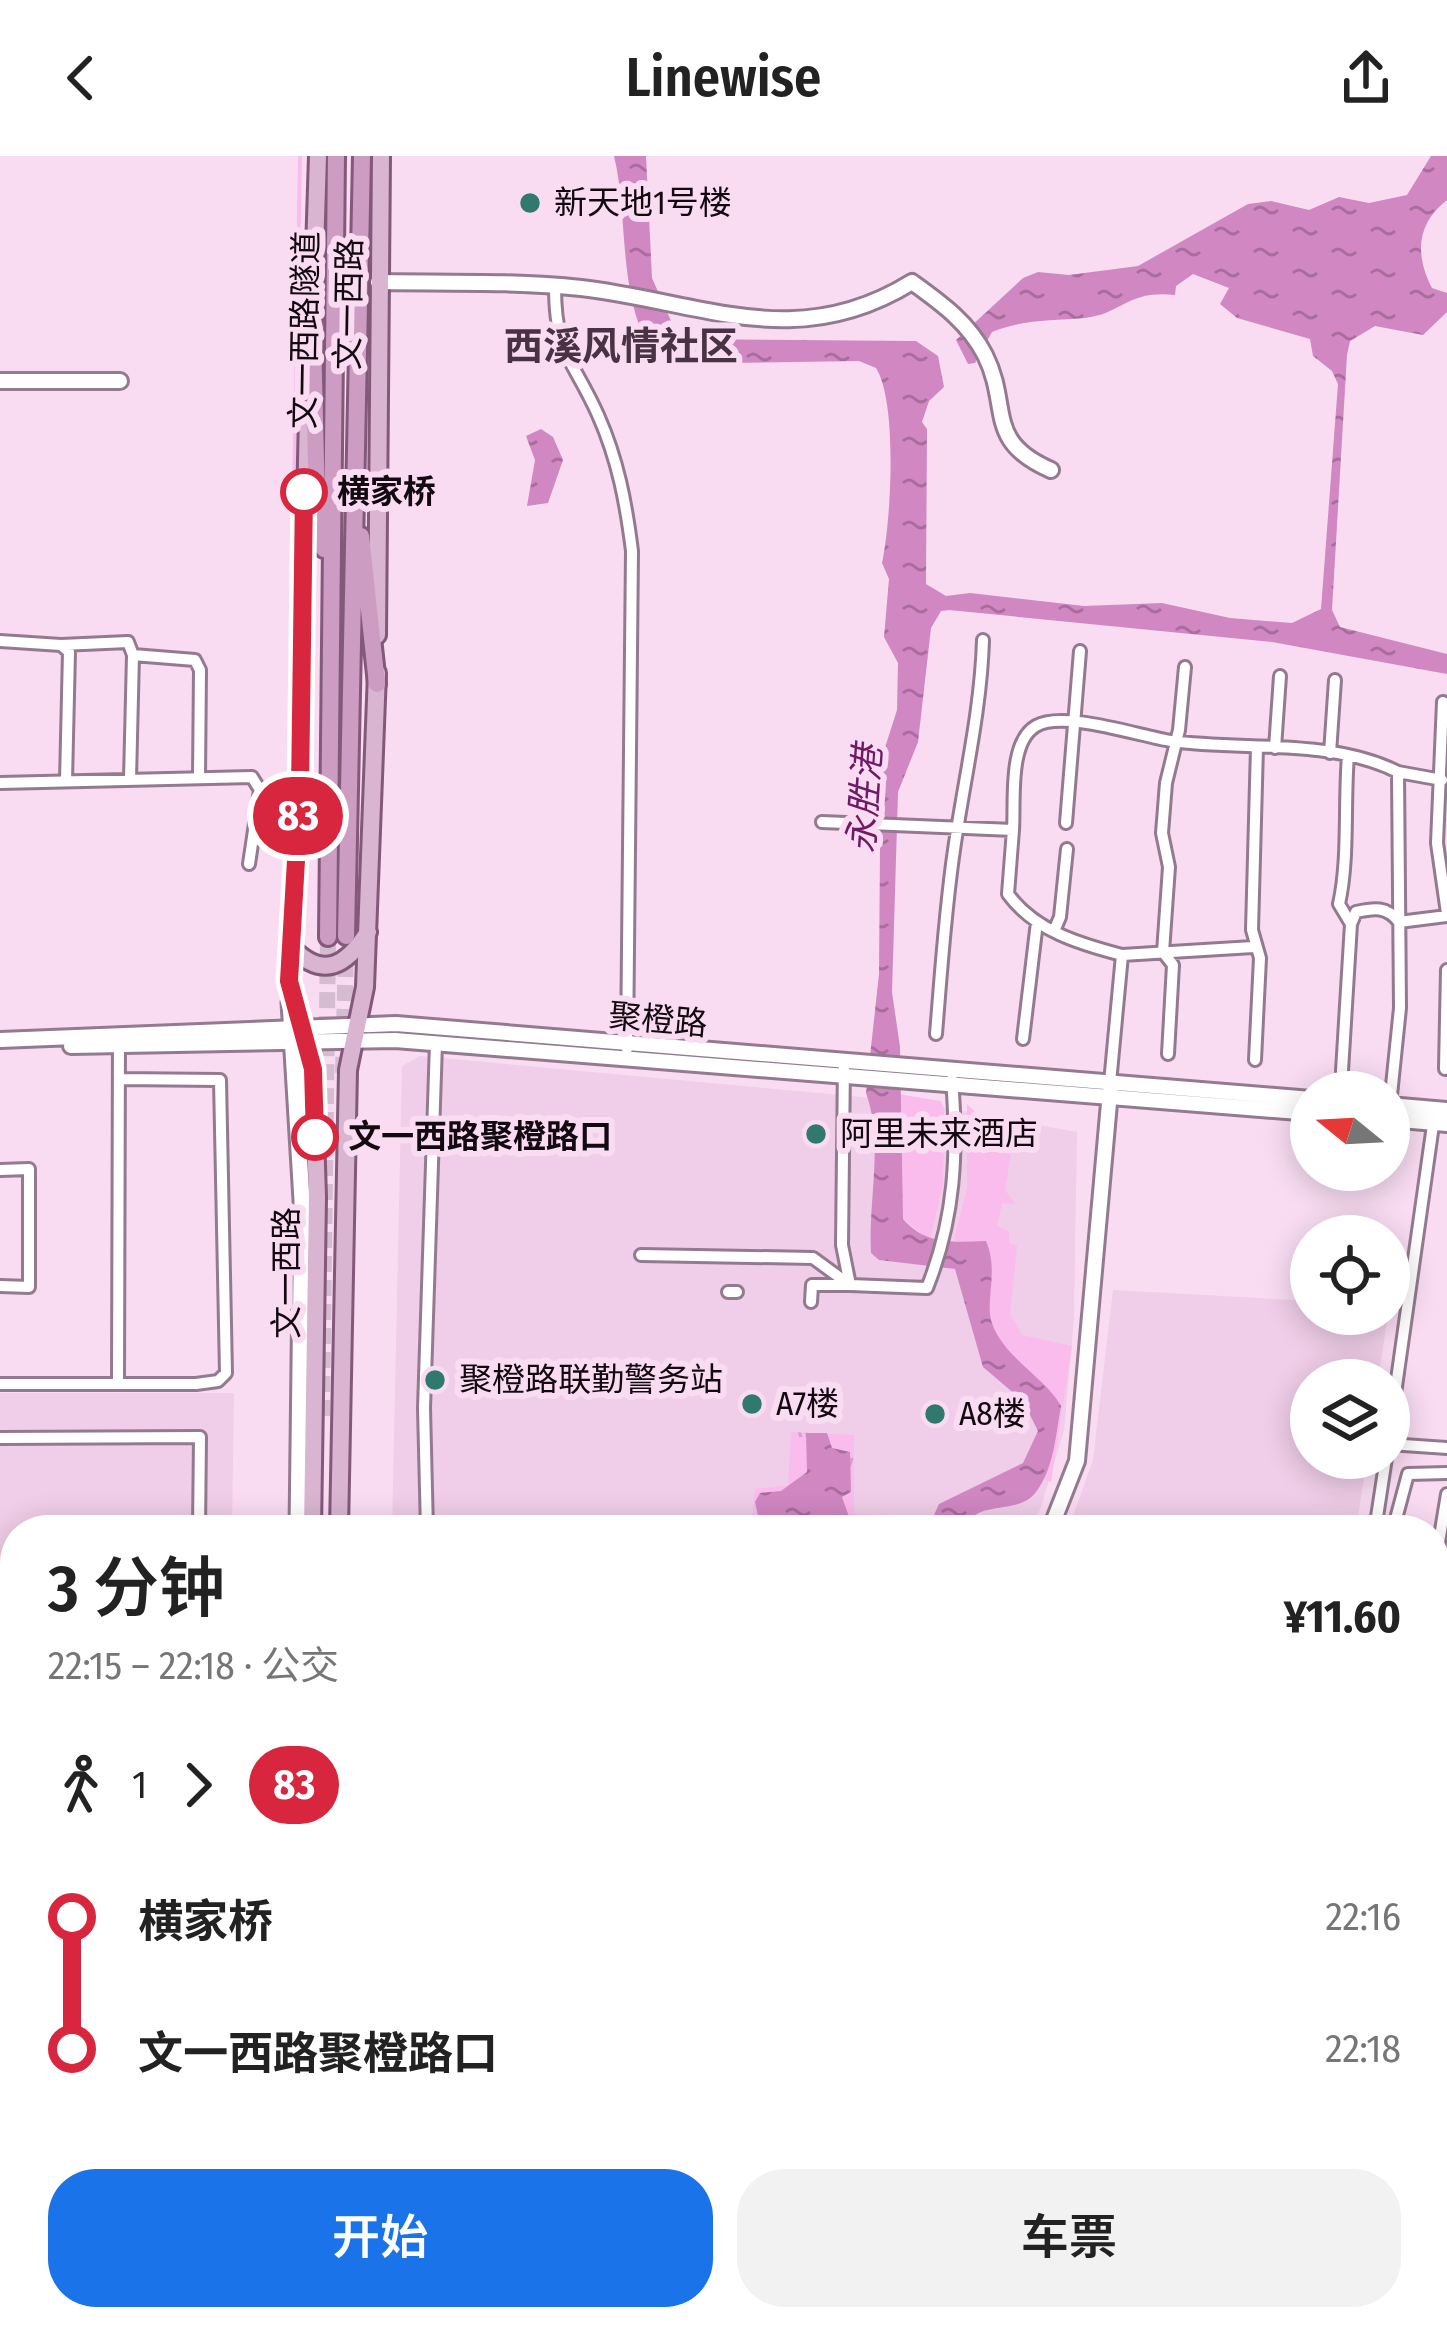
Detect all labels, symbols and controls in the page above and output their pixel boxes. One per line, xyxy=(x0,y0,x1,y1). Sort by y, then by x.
icon: back xyxy=(48,45,114,111)
icon: share xyxy=(1333,45,1399,111)
text: Linewise xyxy=(626,46,821,110)
place label: 新天地1号楼 xyxy=(554,183,732,223)
marker: 新天地1号楼 xyxy=(517,190,543,216)
street label: 文一西路隧道 xyxy=(283,231,327,429)
street label: 文一西路 xyxy=(328,238,370,370)
district label: 西溪风情社区 xyxy=(504,324,738,370)
marker: 横家桥 xyxy=(282,470,326,514)
place label: 横家桥 xyxy=(337,472,436,512)
water label: 永胜港 xyxy=(839,739,891,854)
line badge: 83 xyxy=(244,777,352,855)
text: 83 xyxy=(277,791,319,841)
street label: 聚橙路 xyxy=(607,996,709,1044)
north arrow xyxy=(1290,1071,1410,1191)
map controls xyxy=(1290,1071,1410,1479)
place label: 阿里未来酒店 xyxy=(840,1114,1038,1154)
marker: 文一西路聚橙路口 xyxy=(293,1115,337,1159)
place label: 文一西路聚橙路口 xyxy=(348,1117,612,1157)
marker: 阿里未来酒店 xyxy=(803,1121,829,1147)
street label: 文一西路 xyxy=(267,1207,307,1339)
button: locate xyxy=(1290,1215,1410,1335)
button: layers xyxy=(1290,1359,1410,1479)
place label: 聚橙路联勤警务站 xyxy=(459,1360,723,1400)
marker: 聚橙路联勤警务站 xyxy=(422,1367,448,1393)
place label: A7楼 xyxy=(776,1384,839,1424)
marker: A7楼 xyxy=(739,1391,765,1417)
place label: A8楼 xyxy=(959,1394,1026,1434)
marker: A8楼 xyxy=(922,1401,948,1427)
text: 3 分钟 xyxy=(48,1549,225,1628)
text: ¥11.60 xyxy=(1284,1590,1401,1644)
text: 22:15 – 22:18 · 公交 xyxy=(48,1643,339,1689)
icon: walk xyxy=(48,1752,114,1818)
icon: forward xyxy=(165,1752,231,1818)
text: 83 xyxy=(273,1760,315,1810)
text: 1 xyxy=(132,1762,147,1808)
text: 22:16 xyxy=(1325,1894,1401,1940)
text: 横家桥 xyxy=(138,1895,273,1949)
text: 22:18 xyxy=(1325,2026,1401,2072)
text: 文一西路聚橙路口 xyxy=(138,2027,498,2081)
button: 开始 xyxy=(48,2169,713,2307)
button: 车票 xyxy=(737,2169,1401,2307)

